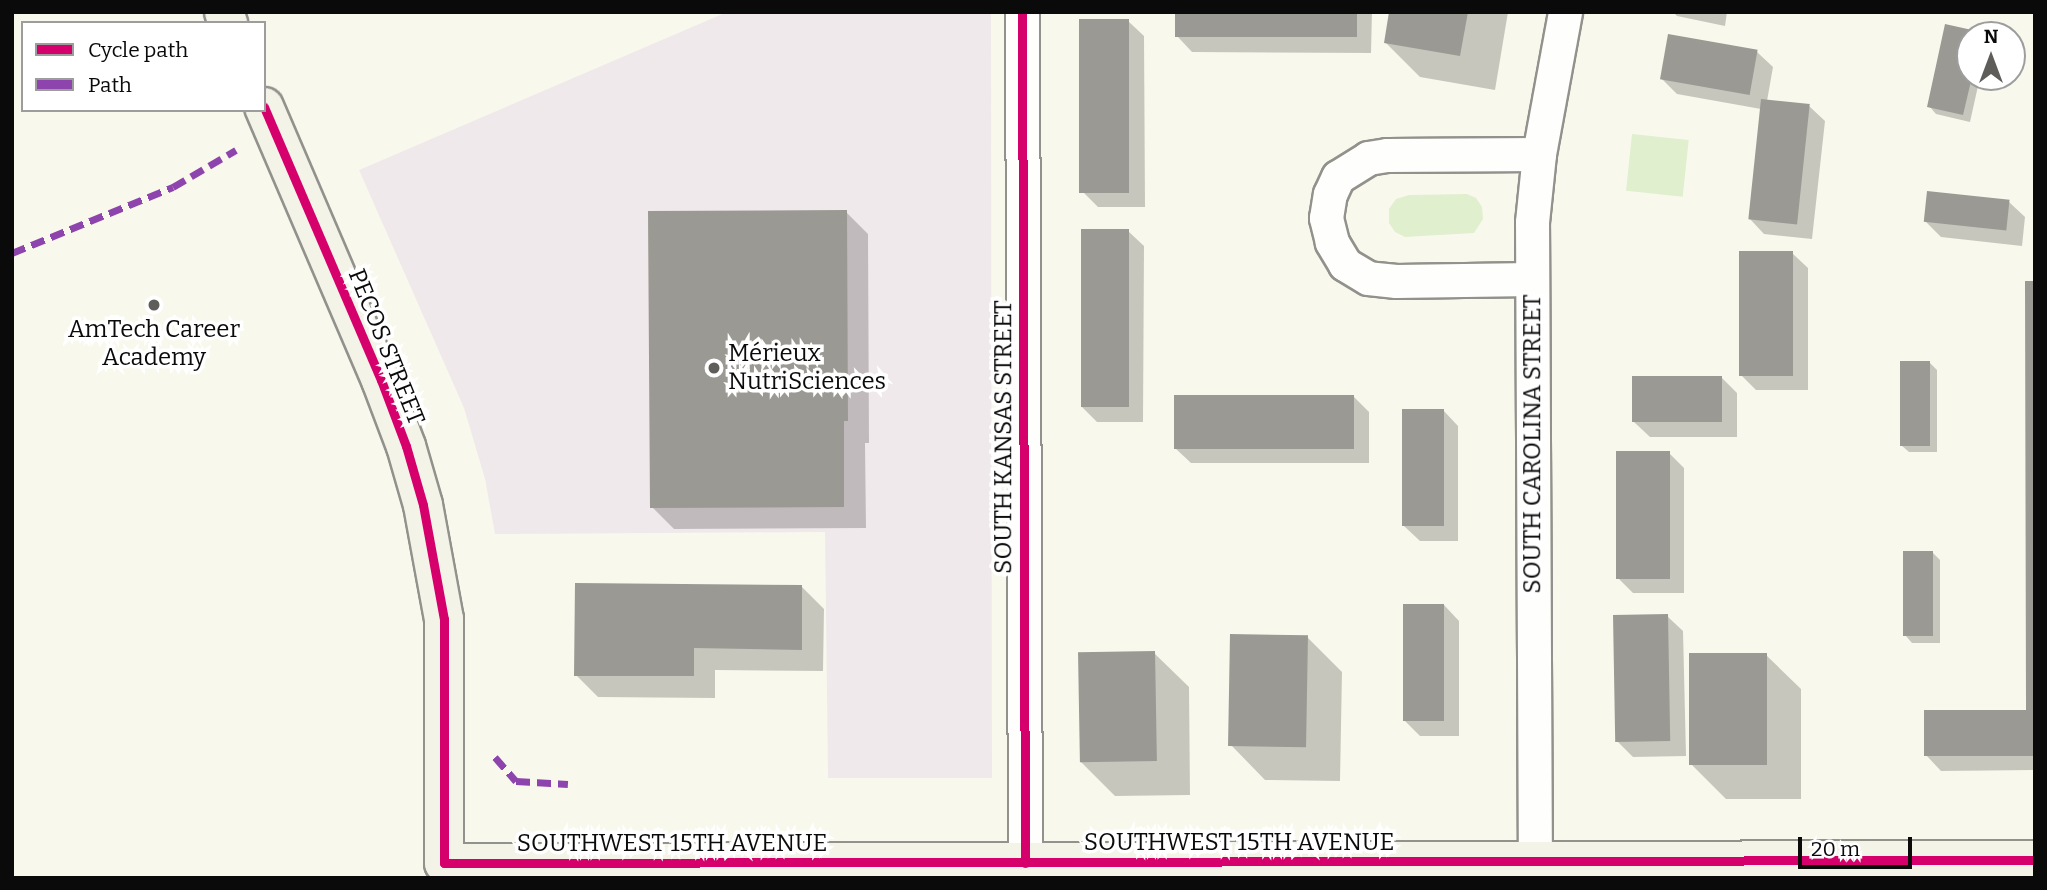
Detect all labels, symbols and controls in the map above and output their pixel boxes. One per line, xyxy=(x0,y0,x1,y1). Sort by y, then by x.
legend xyxy=(21,21,266,112)
north arrow xyxy=(1956,21,2026,91)
text: N xyxy=(1984,25,1998,48)
text: Cycle path xyxy=(88,37,188,63)
text: Path xyxy=(88,72,132,98)
street label: PECOS STREET xyxy=(342,265,430,429)
street label: SOUTH CAROLINA STREET xyxy=(1519,294,1547,594)
marker: AmTech Career Academy xyxy=(146,297,162,313)
street label: SOUTH KANSAS STREET xyxy=(990,300,1018,574)
place label: AmTech Career Academy xyxy=(68,316,240,372)
place label: Mérieux NutriSciences xyxy=(728,340,886,396)
marker: Mérieux NutriSciences xyxy=(706,360,722,376)
scale bar xyxy=(1802,824,1916,868)
street label: SOUTHWEST 15TH AVENUE xyxy=(1084,829,1394,857)
street label: SOUTHWEST 15TH AVENUE xyxy=(517,830,827,858)
text: 20 m xyxy=(1811,836,1860,862)

